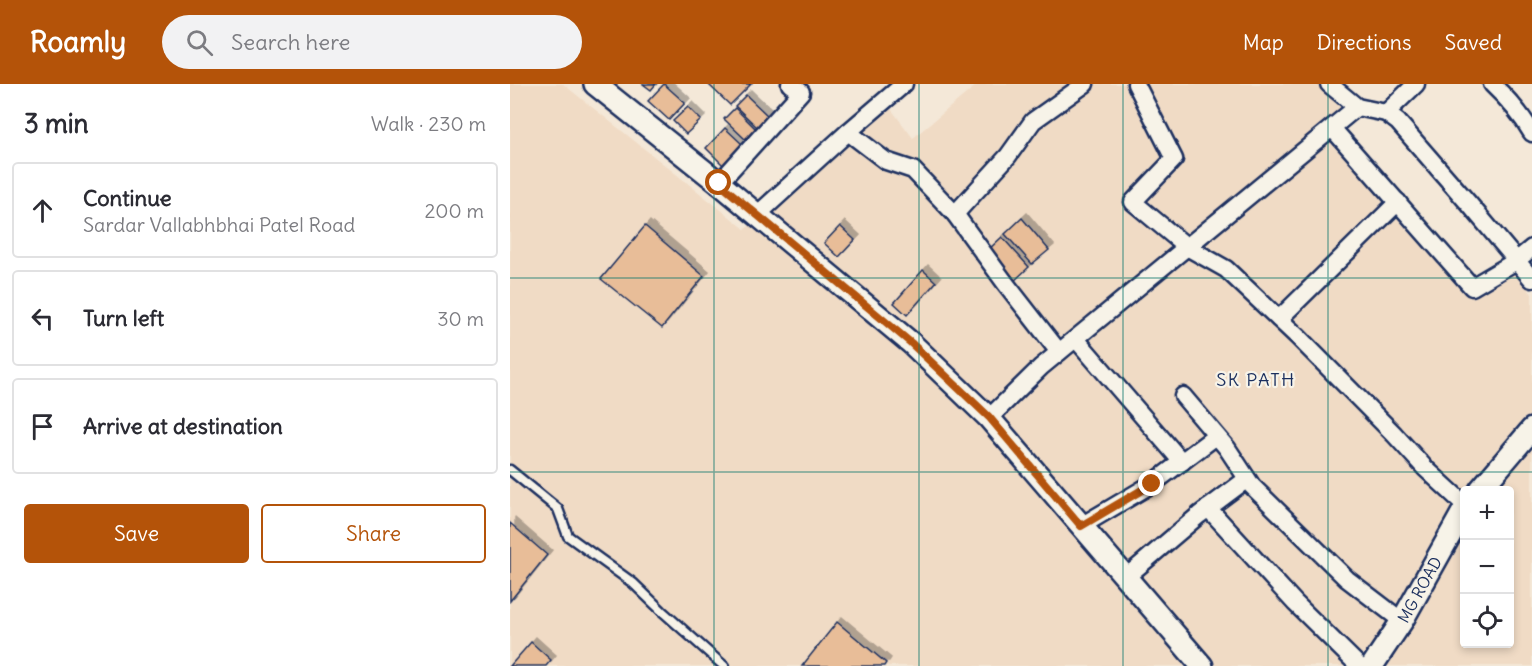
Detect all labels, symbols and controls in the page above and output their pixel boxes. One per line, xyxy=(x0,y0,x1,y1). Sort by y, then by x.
search box xyxy=(162,15,582,69)
text: Roamly xyxy=(30,24,126,60)
icon: search xyxy=(183,26,216,59)
text: Search here xyxy=(231,28,350,56)
text: Map xyxy=(1243,29,1284,56)
text: Directions xyxy=(1317,29,1411,56)
text: Saved xyxy=(1444,29,1502,56)
text: 3 min xyxy=(24,107,89,140)
text: Walk · 230 m xyxy=(371,111,486,136)
route start xyxy=(705,169,731,195)
text: Continue xyxy=(83,184,172,212)
icon: ahead xyxy=(26,194,59,227)
text: 200 m xyxy=(424,198,484,223)
text: Sardar Vallabhbhai Patel Road xyxy=(83,212,355,237)
icon: left xyxy=(26,302,59,335)
text: Turn left xyxy=(83,304,164,332)
text: 30 m xyxy=(437,306,484,331)
district label: SK PATH xyxy=(1216,368,1296,391)
icon: arrive xyxy=(26,410,59,443)
text: Arrive at destination xyxy=(83,412,283,440)
route end xyxy=(1138,470,1164,496)
map controls xyxy=(1460,486,1514,648)
button: + xyxy=(1460,486,1514,540)
button: Save xyxy=(24,504,249,563)
button: Share xyxy=(261,504,486,563)
button: − xyxy=(1460,540,1514,594)
street label: MG ROAD xyxy=(1393,553,1446,626)
button: locate xyxy=(1460,594,1514,648)

